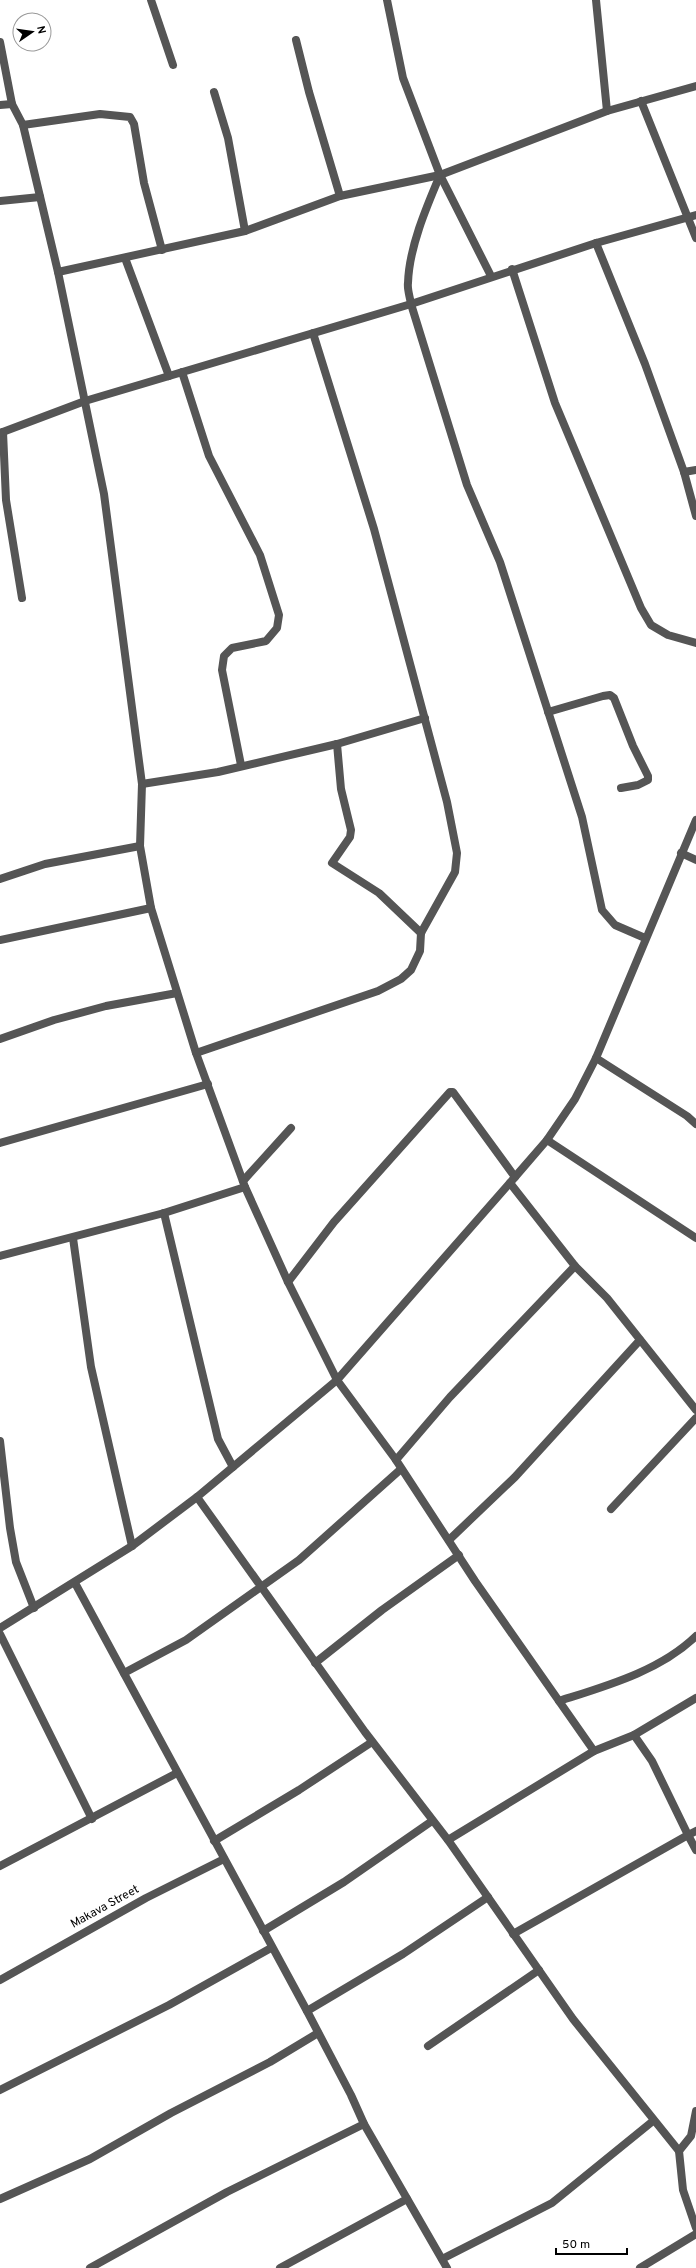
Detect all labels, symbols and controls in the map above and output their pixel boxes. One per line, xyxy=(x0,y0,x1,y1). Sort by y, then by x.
north arrow xyxy=(12,12,52,52)
text: N xyxy=(33,25,48,35)
street label: Makava Street xyxy=(68,1882,142,1932)
scale bar xyxy=(556,2230,627,2256)
text: 50 m xyxy=(562,2237,590,2253)

